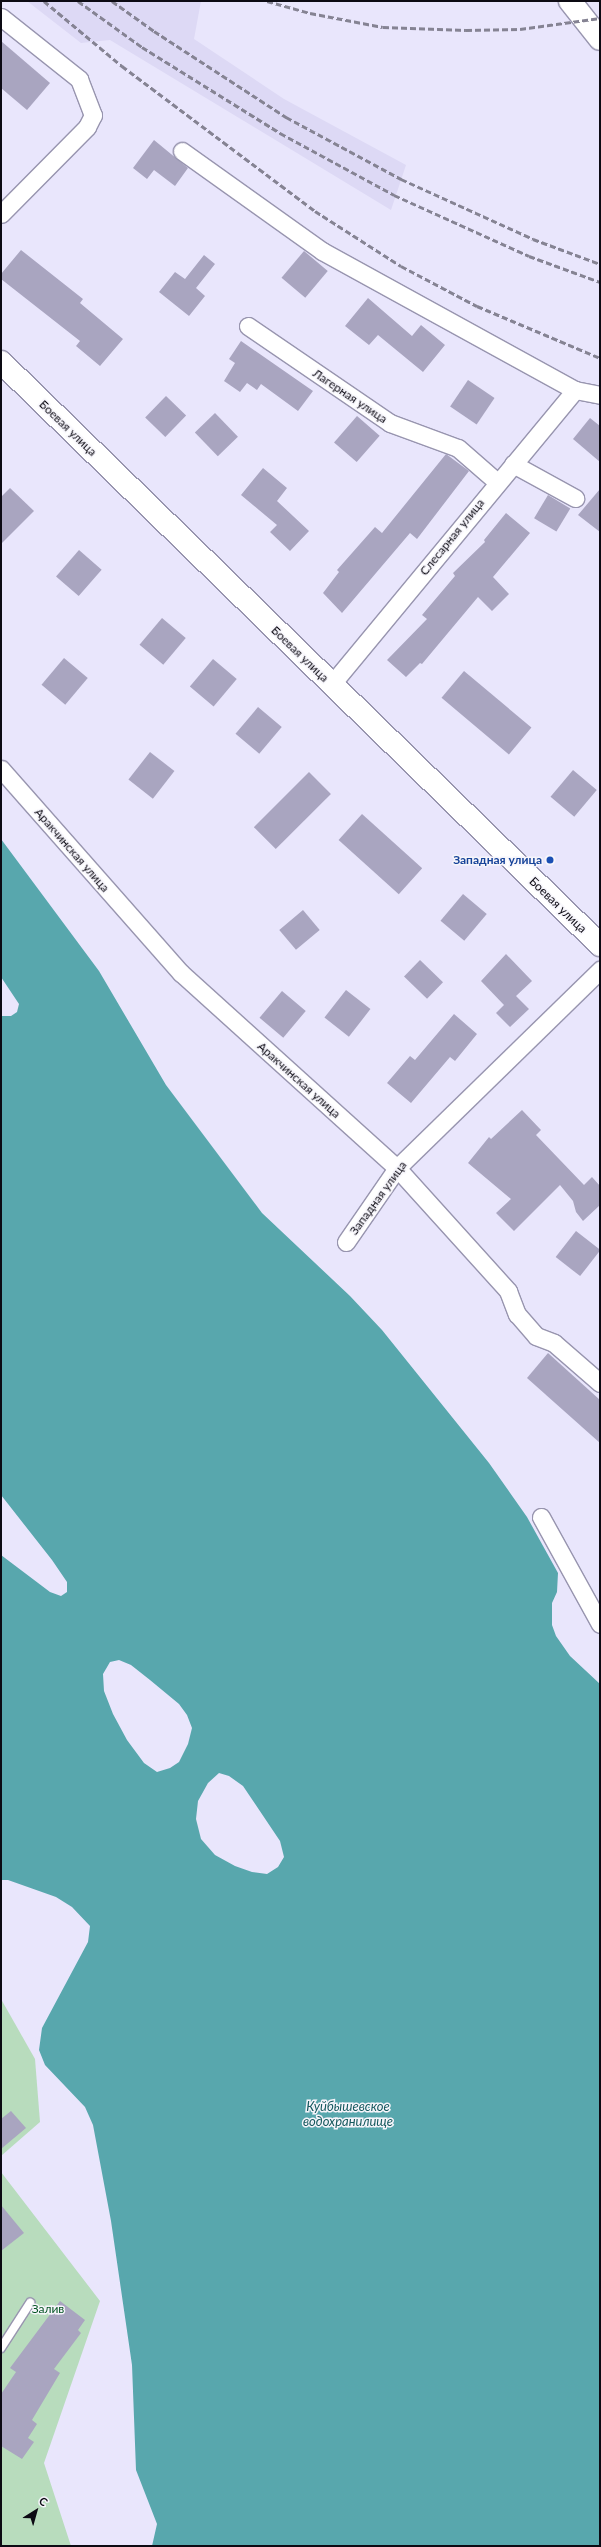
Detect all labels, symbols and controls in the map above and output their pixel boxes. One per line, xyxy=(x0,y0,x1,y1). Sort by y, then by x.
street label: Лагерная улица xyxy=(310,366,390,426)
street label: Боевая улица xyxy=(36,397,100,459)
street label: Слесарная улица xyxy=(417,496,487,578)
street label: Боевая улица xyxy=(268,623,332,685)
street label: Аракчинская улица xyxy=(32,805,112,895)
place label: Западная улица xyxy=(453,853,542,867)
marker: Западная улица xyxy=(545,855,555,865)
street label: Боевая улица xyxy=(526,874,590,936)
street label: Аракчинская улица xyxy=(255,1039,343,1121)
street label: Западная улица xyxy=(346,1158,410,1238)
water label: Куйбышевское водохранилище xyxy=(303,2099,393,2130)
park label: Залив xyxy=(32,2302,64,2316)
north arrow xyxy=(16,2491,56,2531)
text: С xyxy=(37,2494,50,2508)

